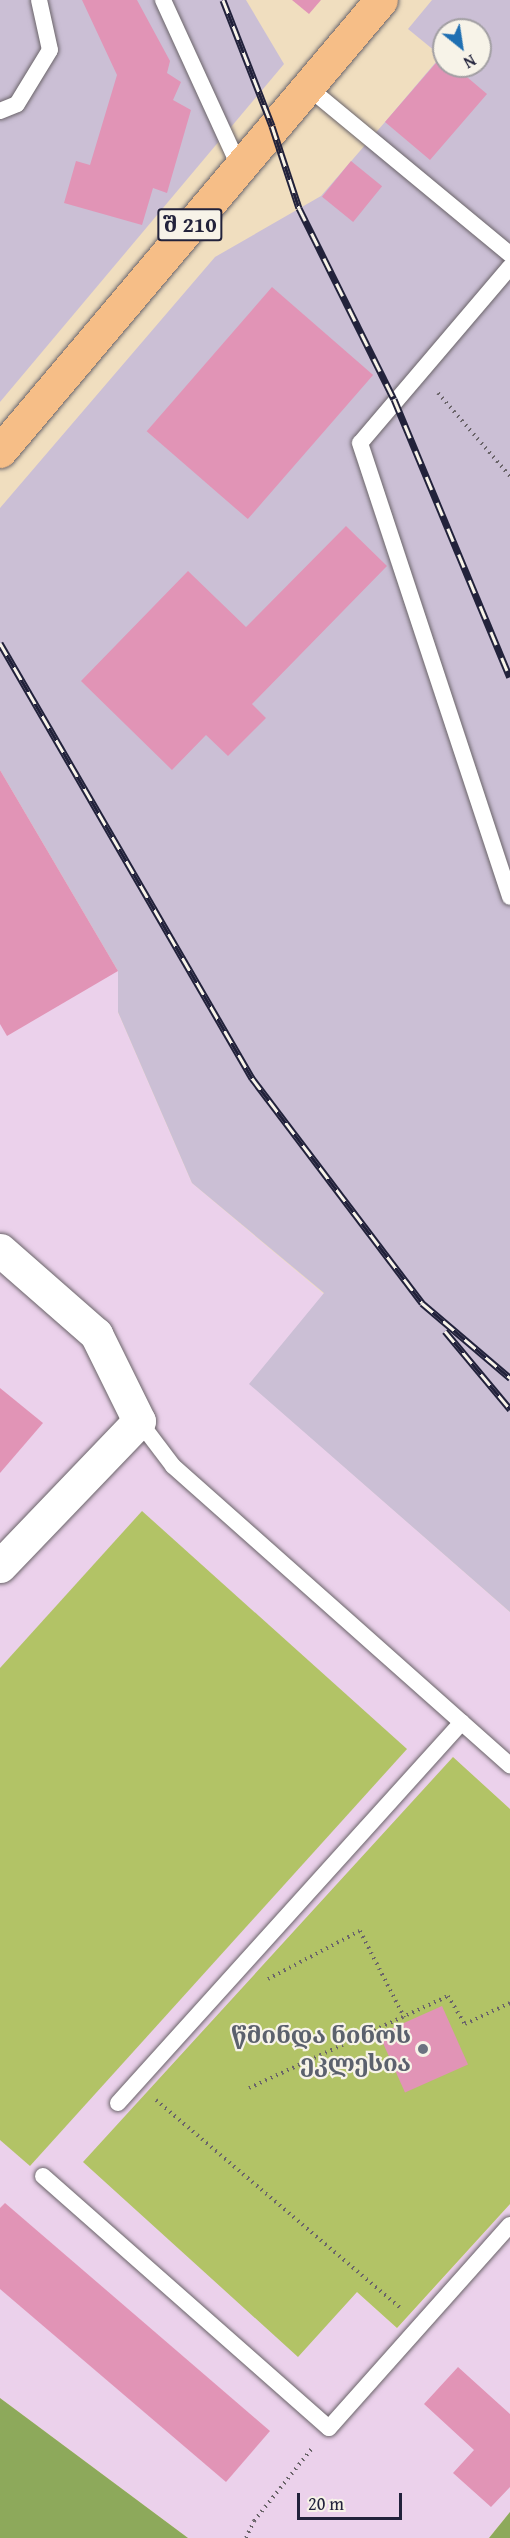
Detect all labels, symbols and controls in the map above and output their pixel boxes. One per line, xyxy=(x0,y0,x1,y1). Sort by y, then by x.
north arrow xyxy=(432,18,492,78)
text: N xyxy=(459,49,481,75)
road number: შ 210 xyxy=(157,206,223,244)
place label: წმინდა ნინოს ეკლესია xyxy=(231,2021,411,2077)
marker: წმინდა ნინოს ეკლესია xyxy=(416,2042,430,2056)
scale bar xyxy=(300,2481,405,2519)
text: 20 m xyxy=(308,2490,344,2517)

